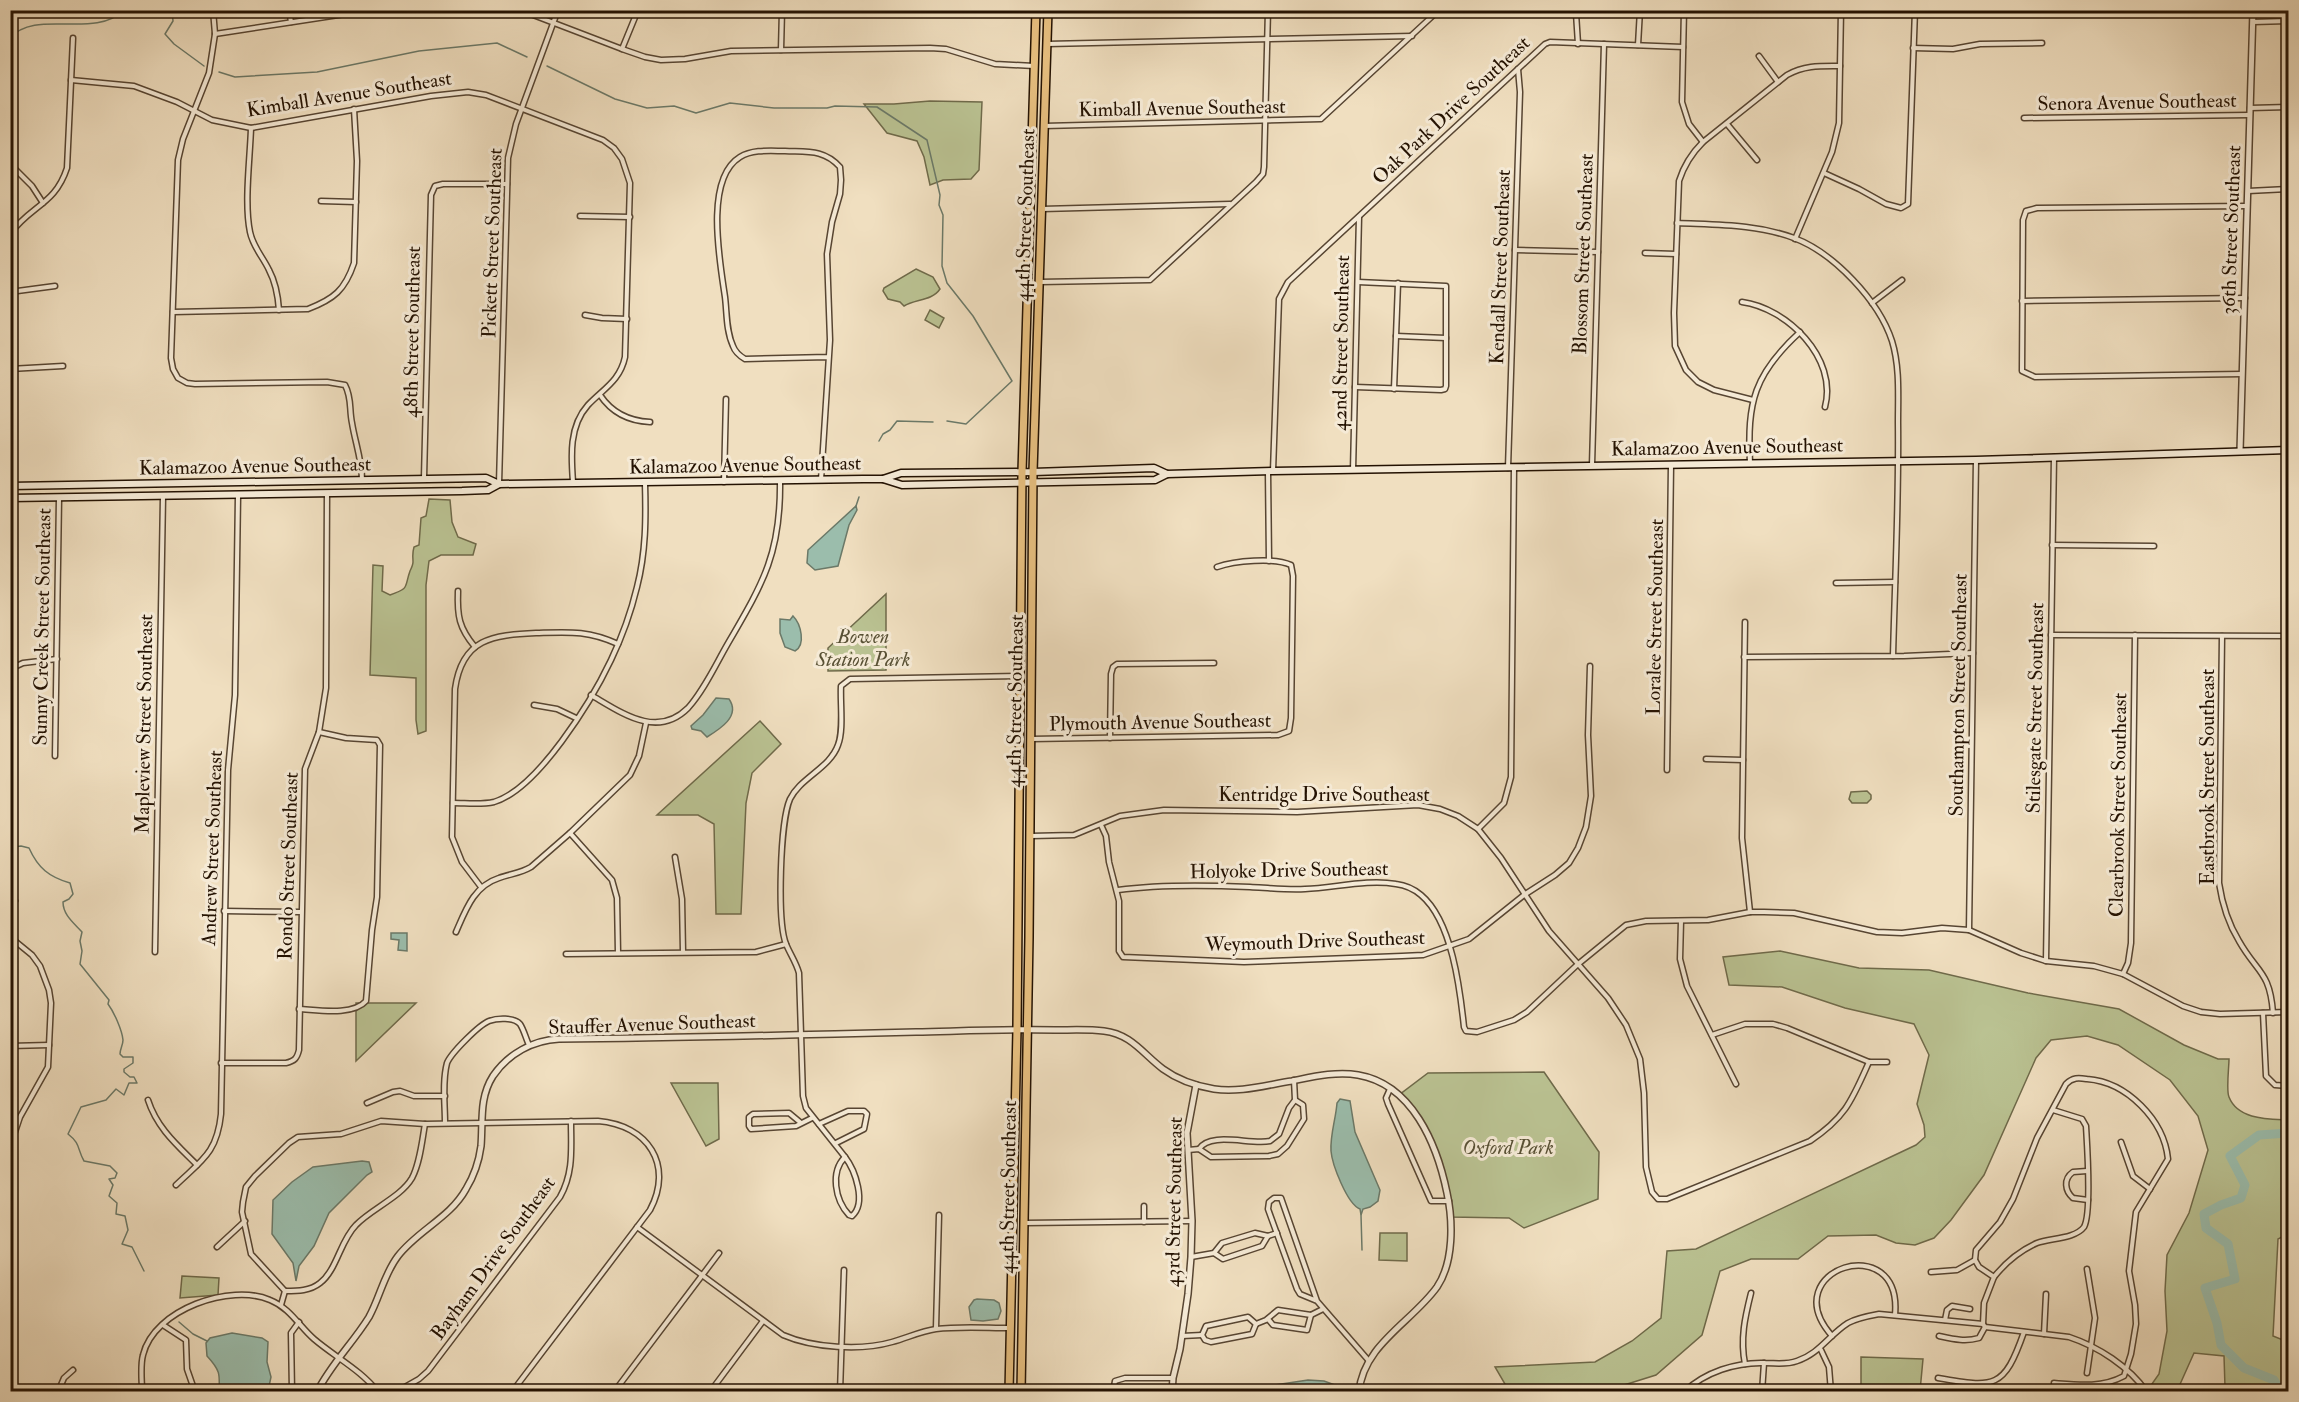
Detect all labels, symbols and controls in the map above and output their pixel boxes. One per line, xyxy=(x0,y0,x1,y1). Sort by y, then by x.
street label: Oak Park Drive Southeast xyxy=(1367,30,1536,190)
street label: Kimball Avenue Southeast xyxy=(245,65,454,123)
street label: Senora Avenue Southeast xyxy=(2037,88,2237,116)
street label: Kimball Avenue Southeast xyxy=(1078,94,1286,122)
street label: 44th Street Southeast xyxy=(1009,128,1041,302)
street label: 36th Street Southeast xyxy=(2216,144,2246,315)
street label: Pickett Street Southeast xyxy=(476,147,508,338)
street label: Blossom Street Southeast xyxy=(1567,153,1599,355)
street label: Kendall Street Southeast xyxy=(1484,169,1516,365)
street label: 48th Street Southeast xyxy=(398,245,426,418)
street label: 42nd Street Southeast xyxy=(1327,255,1355,431)
street label: Kalamazoo Avenue Southeast xyxy=(1611,432,1844,462)
street label: Kalamazoo Avenue Southeast xyxy=(629,450,862,480)
street label: Kalamazoo Avenue Southeast xyxy=(139,451,372,481)
street label: Sunny Creek Street Southeast xyxy=(27,508,57,746)
street label: Loralee Street Southeast xyxy=(1641,518,1669,715)
street label: Southampton Street Southeast xyxy=(1943,573,1974,817)
street label: Stilesgate Street Southeast xyxy=(2021,602,2049,814)
street label: Mapleview Street Southeast xyxy=(130,613,159,834)
street label: 44th Street Southeast xyxy=(1001,614,1029,788)
park label: Bowen Station Park xyxy=(815,624,910,672)
street label: Eastbrook Street Southeast xyxy=(2195,668,2220,885)
street label: Clearbrook Street Southeast xyxy=(2104,692,2132,917)
street label: Plymouth Avenue Southeast xyxy=(1049,708,1272,736)
street label: Andrew Street Southeast xyxy=(196,749,228,947)
street label: Rondo Street Southeast xyxy=(272,771,304,960)
street label: Kentridge Drive Southeast xyxy=(1218,782,1430,807)
street label: Holyoke Drive Southeast xyxy=(1189,856,1389,884)
street label: Weymouth Drive Southeast xyxy=(1204,925,1426,957)
street label: Stauffer Avenue Southeast xyxy=(548,1008,757,1040)
street label: 44th Street Southeast xyxy=(994,1100,1022,1274)
street label: 43rd Street Southeast xyxy=(1160,1116,1188,1287)
park label: Oxford Park xyxy=(1462,1135,1554,1160)
street label: Bayham Drive Southeast xyxy=(425,1171,561,1345)

